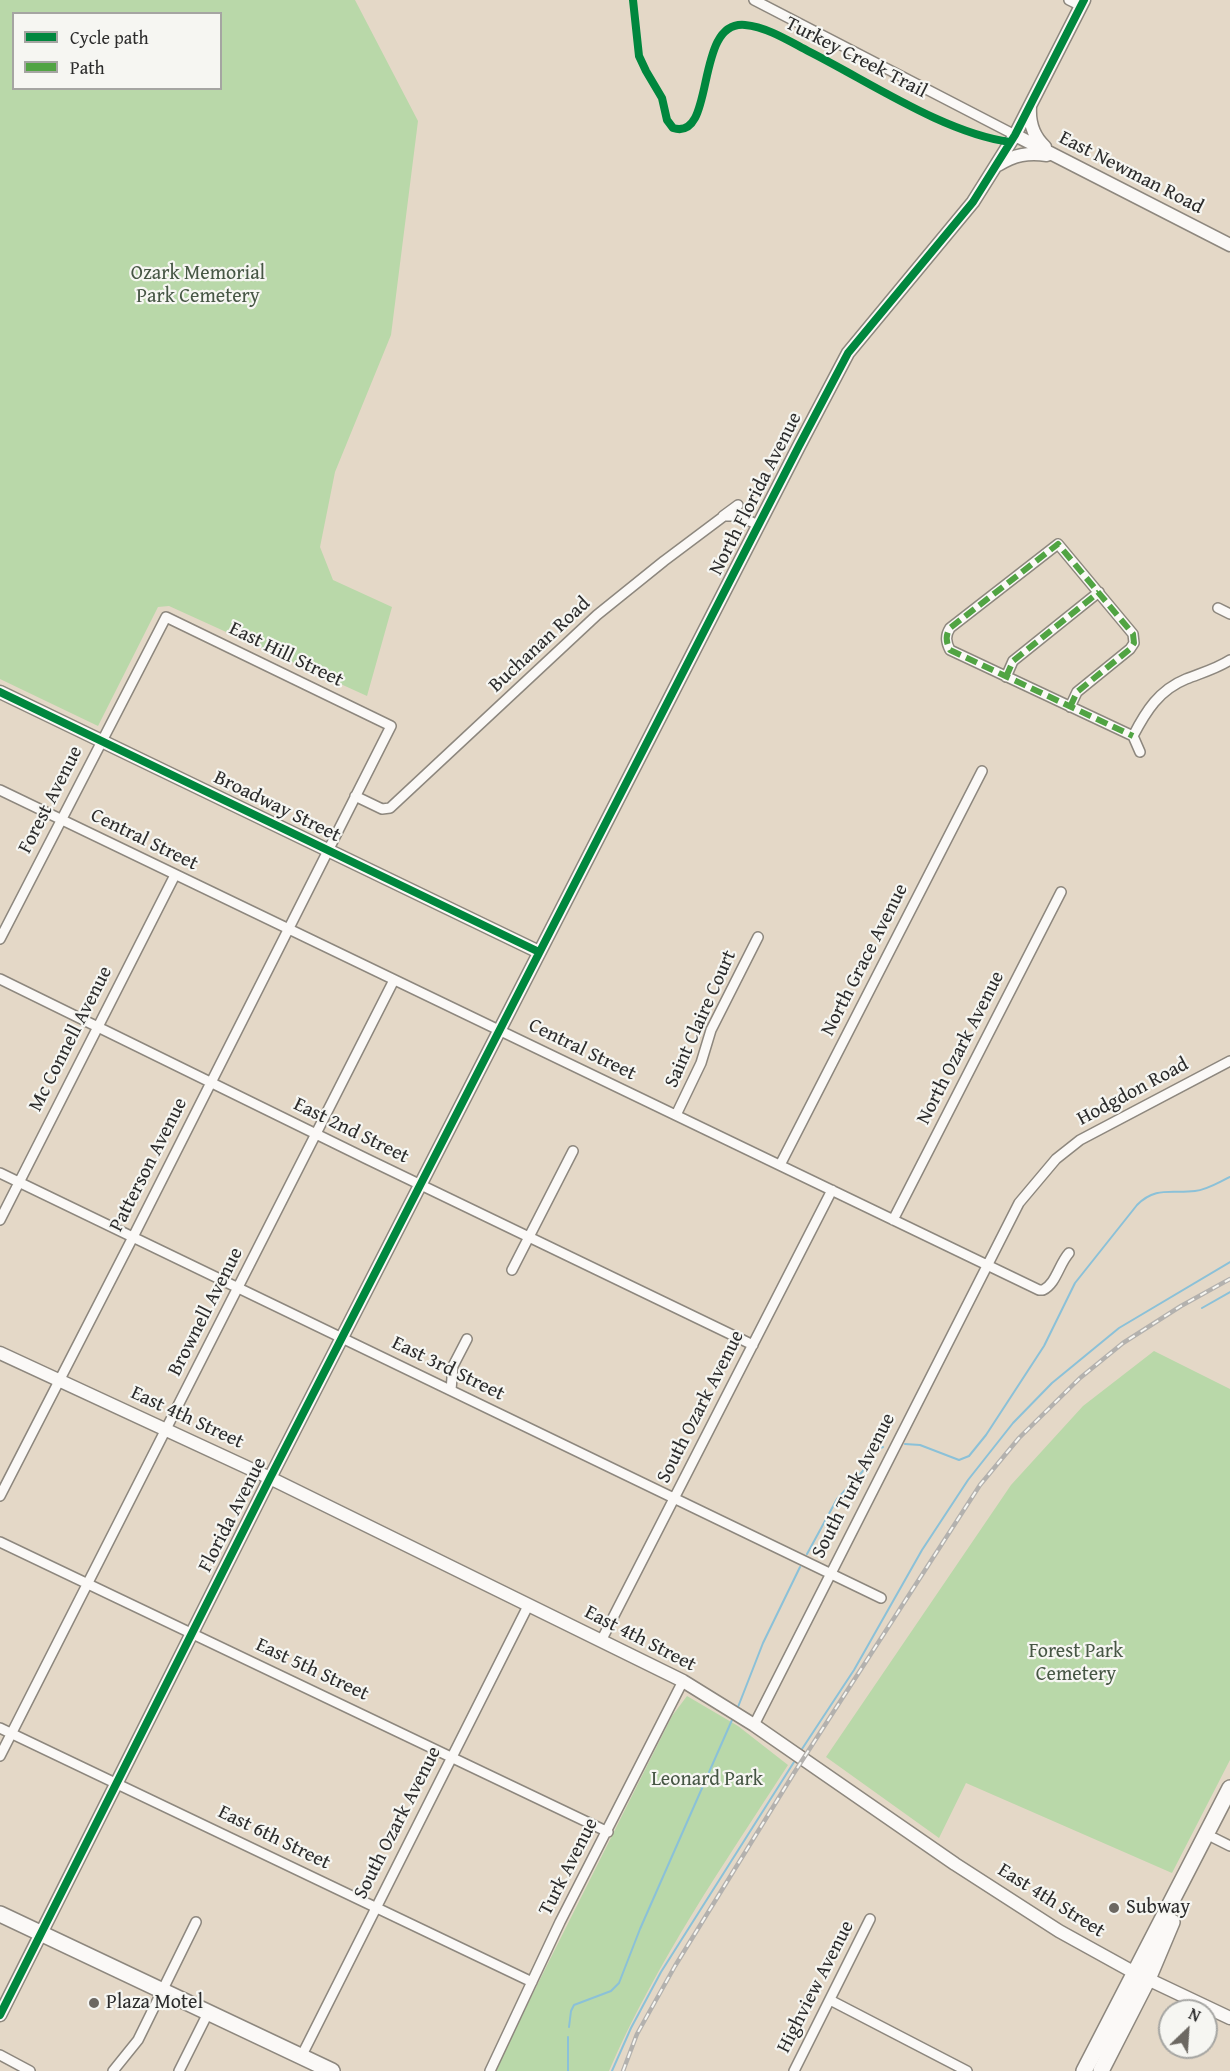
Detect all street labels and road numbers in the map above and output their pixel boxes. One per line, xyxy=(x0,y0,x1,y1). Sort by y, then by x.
street label: Turkey Creek Trail xyxy=(781,12,931,104)
street label: East Newman Road xyxy=(1055,126,1207,220)
street label: North Florida Avenue xyxy=(705,409,807,579)
street label: Buchanan Road xyxy=(484,592,596,698)
street label: East Hill Street xyxy=(225,617,347,693)
street label: Forest Avenue xyxy=(14,742,88,858)
street label: Broadway Street xyxy=(210,766,344,848)
street label: Central Street xyxy=(86,804,202,876)
street label: North Grace Avenue xyxy=(816,880,914,1040)
street label: Saint Claire Court xyxy=(660,947,742,1091)
street label: Mc Connell Avenue xyxy=(24,962,118,1116)
street label: North Ozark Avenue xyxy=(912,967,1010,1129)
street label: Central Street xyxy=(524,1014,640,1086)
street label: Hodgdon Road xyxy=(1073,1053,1193,1131)
street label: East 2nd Street xyxy=(289,1093,413,1169)
street label: Patterson Avenue xyxy=(105,1094,193,1236)
street label: Brownell Avenue xyxy=(163,1244,249,1380)
street label: South Ozark Avenue xyxy=(652,1327,750,1487)
street label: East 3rd Street xyxy=(388,1331,508,1407)
street label: East 4th Street xyxy=(127,1381,247,1455)
street label: South Turk Avenue xyxy=(807,1409,901,1563)
street label: Florida Avenue xyxy=(194,1454,272,1576)
street label: East 4th Street xyxy=(580,1601,700,1677)
street label: East 5th Street xyxy=(252,1633,372,1707)
street label: South Ozark Avenue xyxy=(349,1743,447,1903)
street label: East 6th Street xyxy=(214,1800,334,1876)
street label: Turk Avenue xyxy=(534,1814,604,1920)
street label: East 4th Street xyxy=(993,1859,1109,1943)
street label: Highview Avenue xyxy=(772,1917,860,2057)

